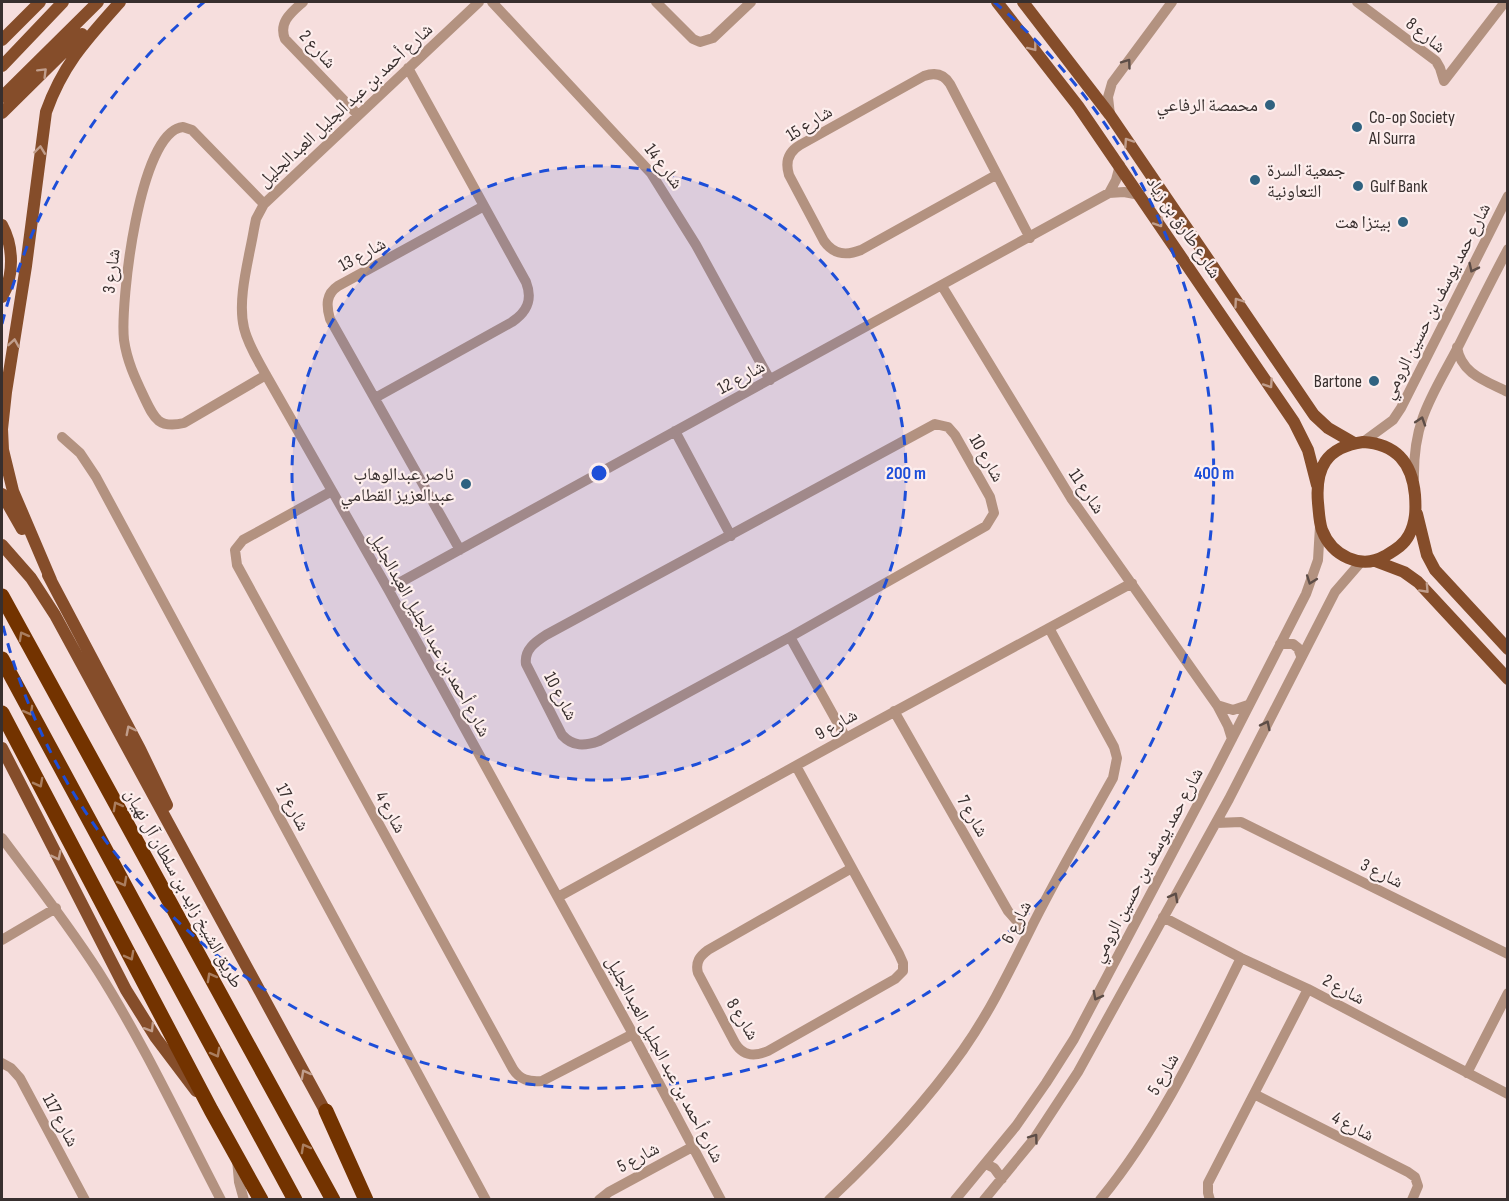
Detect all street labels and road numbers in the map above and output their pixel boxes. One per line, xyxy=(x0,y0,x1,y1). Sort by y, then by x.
street label: شارع 8 xyxy=(1402,13,1450,58)
street label: شارع أحمد بن عبد الجليل العبدالجليل xyxy=(253,18,437,192)
street label: شارع 2 xyxy=(295,26,340,73)
street label: شارع 15 xyxy=(782,101,836,146)
street label: شارع 14 xyxy=(640,140,687,193)
street label: شارع طارق بن زياد xyxy=(1142,172,1225,282)
street label: شارع حمد يوسف بن حسين الرومي xyxy=(1378,200,1498,404)
street label: شارع 13 xyxy=(335,233,390,276)
street label: شارع 3 xyxy=(98,248,125,294)
street label: شارع 12 xyxy=(714,356,769,399)
street label: شارع 10 xyxy=(965,431,1009,486)
street label: شارع 11 xyxy=(1064,465,1109,518)
street label: شارع أحمد بن عبد الجليل العبدالجليل xyxy=(364,528,495,740)
street label: شارع 10 xyxy=(539,669,582,724)
street label: شارع 9 xyxy=(811,704,861,745)
street label: شارع حمد يوسف بن حسين الرومي xyxy=(1087,764,1211,968)
street label: شارع 17 xyxy=(271,780,314,834)
street label: طريق الشيخ زايد بن سلطان آل نهيان xyxy=(119,785,247,992)
street label: شارع 4 xyxy=(371,788,411,837)
street label: شارع 7 xyxy=(952,792,993,841)
street label: شارع 3 xyxy=(1357,854,1406,893)
street label: شارع 6 xyxy=(997,897,1036,947)
street label: شارع أحمد بن عبد الجليل العبدالجليل xyxy=(601,952,729,1166)
street label: شارع 2 xyxy=(1319,970,1368,1009)
street label: شارع 8 xyxy=(722,995,763,1044)
street label: شارع 5 xyxy=(1143,1050,1184,1099)
street label: شارع 117 xyxy=(38,1090,83,1150)
street label: شارع 4 xyxy=(1328,1107,1377,1146)
street label: شارع 5 xyxy=(614,1138,663,1177)

